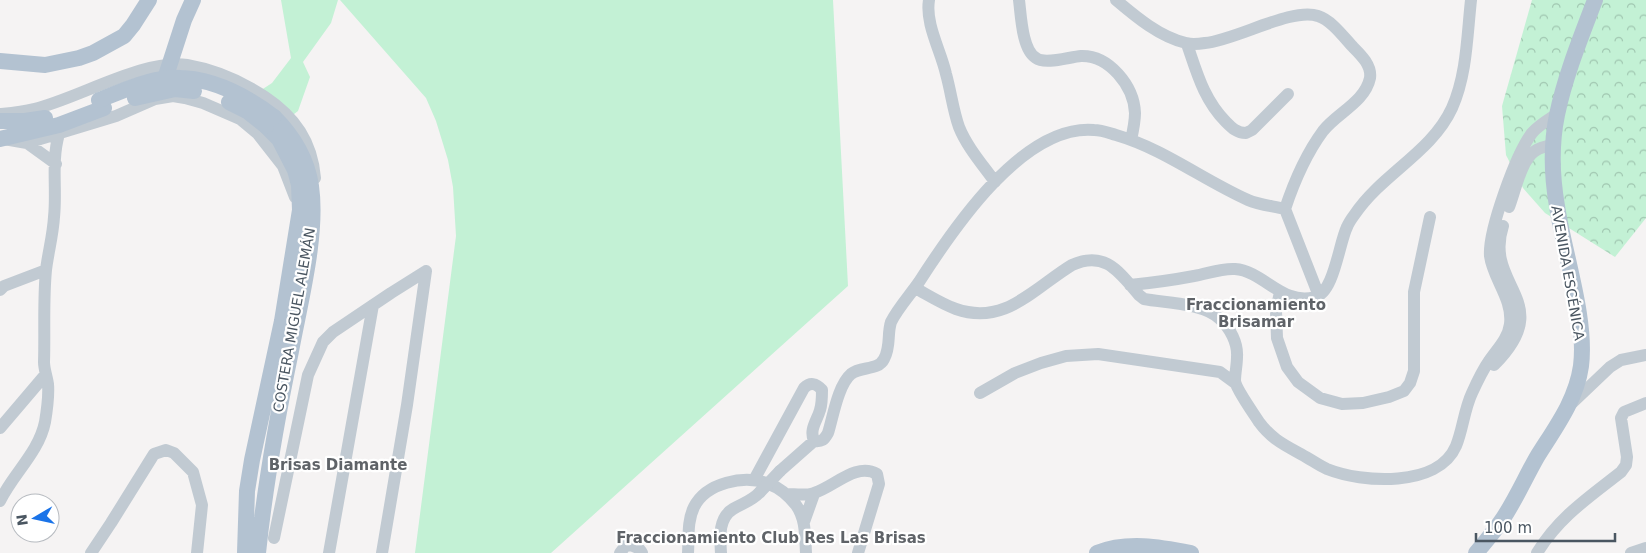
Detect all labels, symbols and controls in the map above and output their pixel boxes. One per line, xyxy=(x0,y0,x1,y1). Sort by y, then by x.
street label: AVENIDA ESCÉNICA xyxy=(1548,204,1588,342)
street label: COSTERA MIGUEL ALEMÁN xyxy=(270,227,318,413)
district label: Fraccionamiento Brisamar xyxy=(1186,296,1326,331)
district label: Brisas Diamante xyxy=(269,456,407,474)
north arrow xyxy=(10,493,60,543)
scale bar xyxy=(1476,510,1615,542)
text: N xyxy=(13,513,31,527)
text: 100 m xyxy=(1484,519,1532,537)
district label: Fraccionamiento Club Res Las Brisas xyxy=(616,529,926,547)

